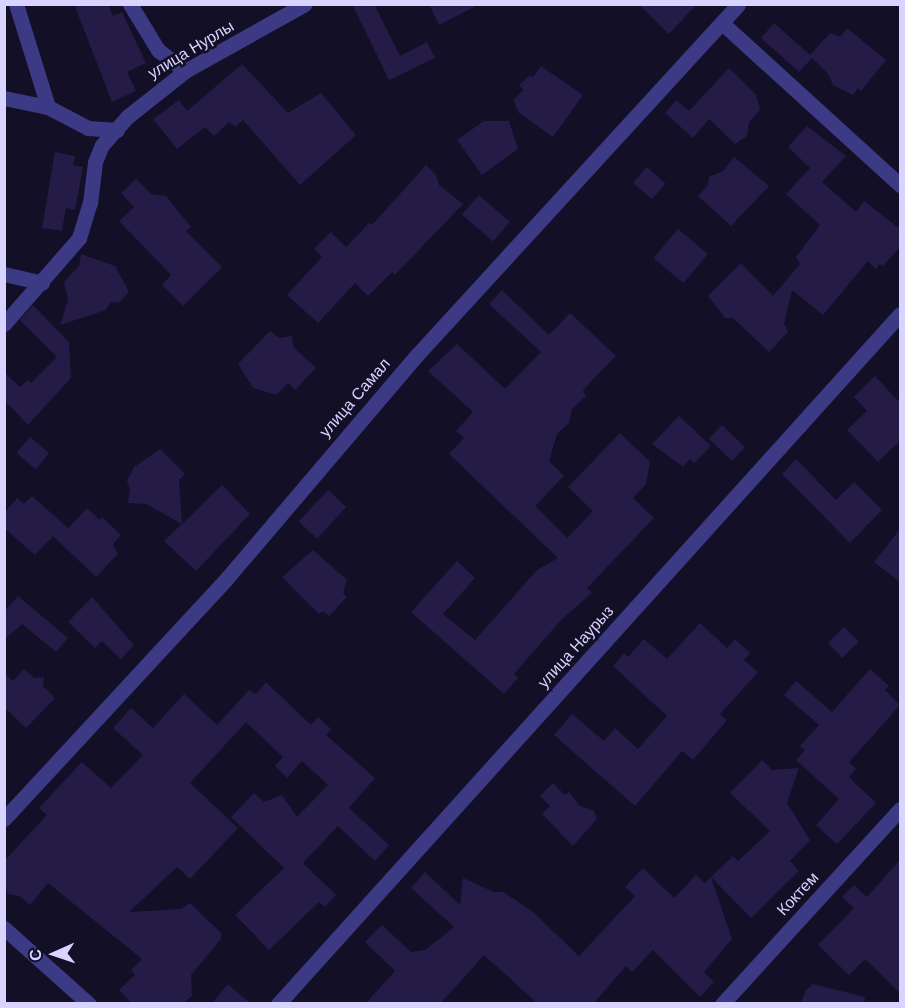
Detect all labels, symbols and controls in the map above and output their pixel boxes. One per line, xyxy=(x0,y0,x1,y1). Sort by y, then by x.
street label: улица Нурлы xyxy=(144,17,238,83)
street label: улица Самал xyxy=(316,355,394,441)
street label: улица Наурыз xyxy=(534,602,618,692)
street label: Коктем xyxy=(773,868,823,920)
north arrow xyxy=(24,924,84,984)
text: С xyxy=(27,949,44,961)

